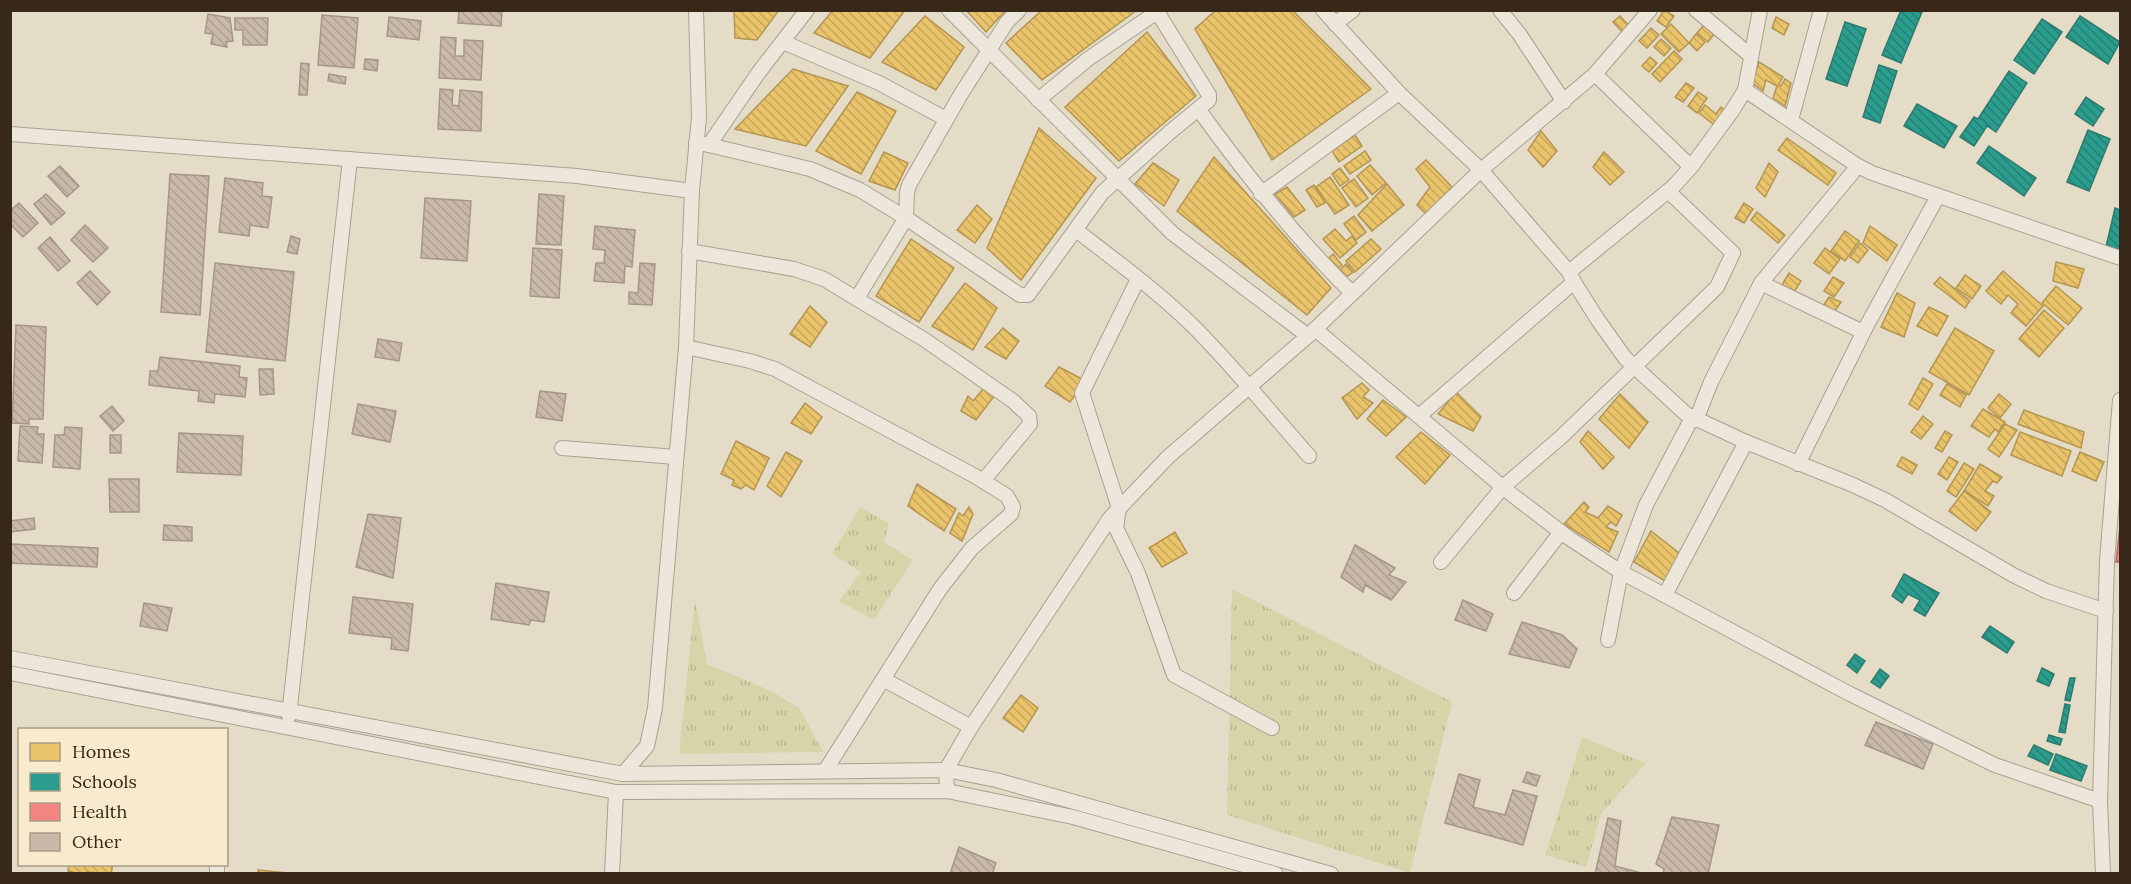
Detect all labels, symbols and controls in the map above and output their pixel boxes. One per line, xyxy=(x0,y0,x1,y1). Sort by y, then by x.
legend xyxy=(18,728,228,866)
text: Homes xyxy=(72,740,130,763)
text: Schools xyxy=(72,770,137,793)
text: Health xyxy=(72,800,128,823)
text: Other xyxy=(72,830,122,853)

